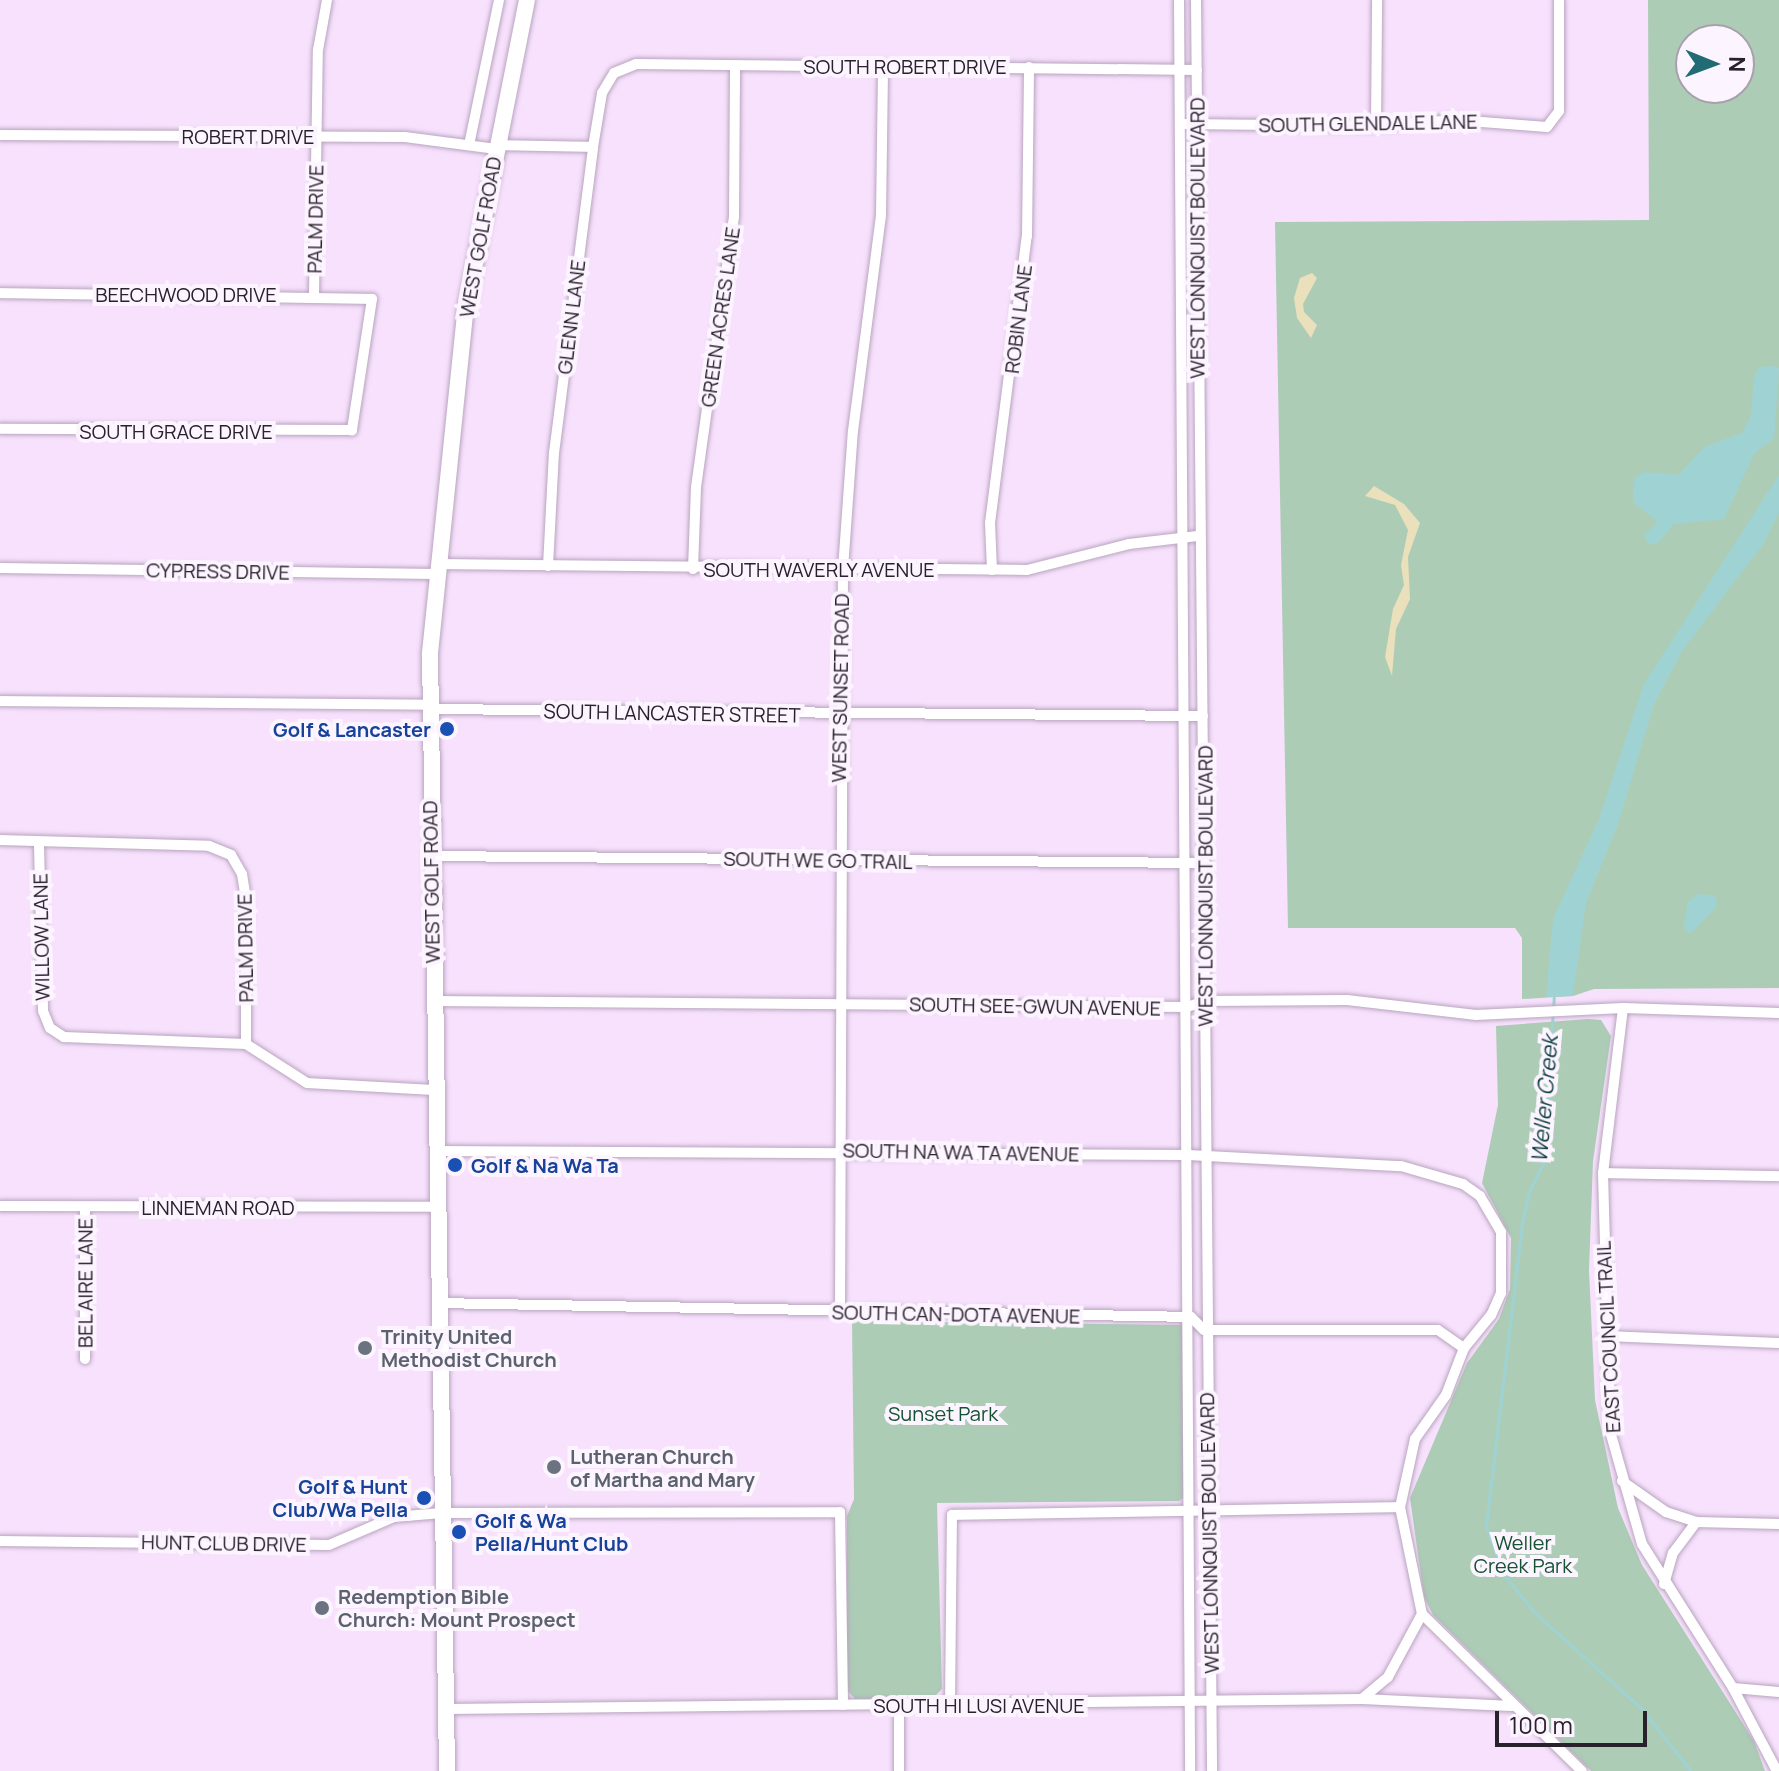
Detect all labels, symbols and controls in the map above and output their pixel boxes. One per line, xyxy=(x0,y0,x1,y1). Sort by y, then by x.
north arrow xyxy=(1675,24,1755,104)
street label: SOUTH ROBERT DRIVE xyxy=(803,54,1007,78)
text: N xyxy=(1722,56,1752,73)
street label: WEST LONNQUIST BOULEVARD xyxy=(1185,97,1209,379)
street label: SOUTH GLENDALE LANE xyxy=(1258,109,1478,137)
street label: ROBERT DRIVE xyxy=(181,124,315,148)
street label: WEST GOLF ROAD xyxy=(454,154,506,320)
street label: PALM DRIVE xyxy=(302,164,328,274)
street label: GREEN ACRES LANE xyxy=(695,225,745,409)
street label: GLENN LANE xyxy=(552,258,590,376)
street label: ROBIN LANE xyxy=(999,263,1037,375)
street label: BEECHWOOD DRIVE xyxy=(95,282,277,306)
street label: SOUTH GRACE DRIVE xyxy=(79,419,273,443)
street label: SOUTH WAVERLY AVENUE xyxy=(703,557,935,581)
street label: CYPRESS DRIVE xyxy=(146,558,290,584)
street label: WEST SUNSET ROAD xyxy=(826,593,854,783)
street label: SOUTH LANCASTER STREET xyxy=(543,699,801,727)
place label: Golf & Lancaster xyxy=(273,717,431,741)
marker: Golf & Lancaster xyxy=(438,720,456,738)
street label: WEST LONNQUIST BOULEVARD xyxy=(1193,745,1217,1027)
street label: WEST GOLF ROAD xyxy=(418,800,444,964)
street label: SOUTH WE GO TRAIL xyxy=(723,846,913,874)
street label: WILLOW LANE xyxy=(28,873,54,1001)
street label: PALM DRIVE xyxy=(232,893,258,1003)
street label: SOUTH SEE-GWUN AVENUE xyxy=(909,992,1161,1020)
water label: Weller Creek xyxy=(1526,1034,1564,1164)
street label: SOUTH NA WA TA AVENUE xyxy=(842,1138,1080,1166)
place label: Golf & Na Wa Ta xyxy=(471,1153,619,1177)
marker: Golf & Na Wa Ta xyxy=(446,1156,464,1174)
street label: LINNEMAN ROAD xyxy=(141,1195,295,1219)
street label: BEL AIRE LANE xyxy=(73,1217,97,1349)
street label: EAST COUNCIL TRAIL xyxy=(1591,1240,1625,1434)
street label: SOUTH CAN-DOTA AVENUE xyxy=(831,1300,1081,1328)
place label: Trinity United Methodist Church xyxy=(381,1324,557,1371)
marker: Trinity United Methodist Church xyxy=(356,1339,374,1357)
street label: WEST LONNQUIST BOULEVARD xyxy=(1195,1391,1223,1675)
park label: Sunset Park xyxy=(888,1401,998,1425)
place label: Lutheran Church of Martha and Mary xyxy=(570,1444,755,1491)
marker: Lutheran Church of Martha and Mary xyxy=(545,1458,563,1476)
place label: Golf & Hunt Club/Wa Pella xyxy=(273,1474,408,1521)
marker: Golf & Hunt Club/Wa Pella xyxy=(415,1489,433,1507)
place label: Golf & Wa Pella/Hunt Club xyxy=(475,1508,628,1555)
marker: Golf & Wa Pella/Hunt Club xyxy=(450,1523,468,1541)
street label: HUNT CLUB DRIVE xyxy=(141,1530,307,1556)
park label: Weller Creek Park xyxy=(1474,1530,1572,1577)
place label: Redemption Bible Church: Mount Prospect xyxy=(338,1584,576,1631)
marker: Redemption Bible Church: Mount Prospect xyxy=(313,1599,331,1617)
street label: SOUTH HI LUSI AVENUE xyxy=(873,1693,1085,1717)
scale bar xyxy=(1499,1695,1651,1745)
text: 100 m xyxy=(1509,1708,1573,1741)

